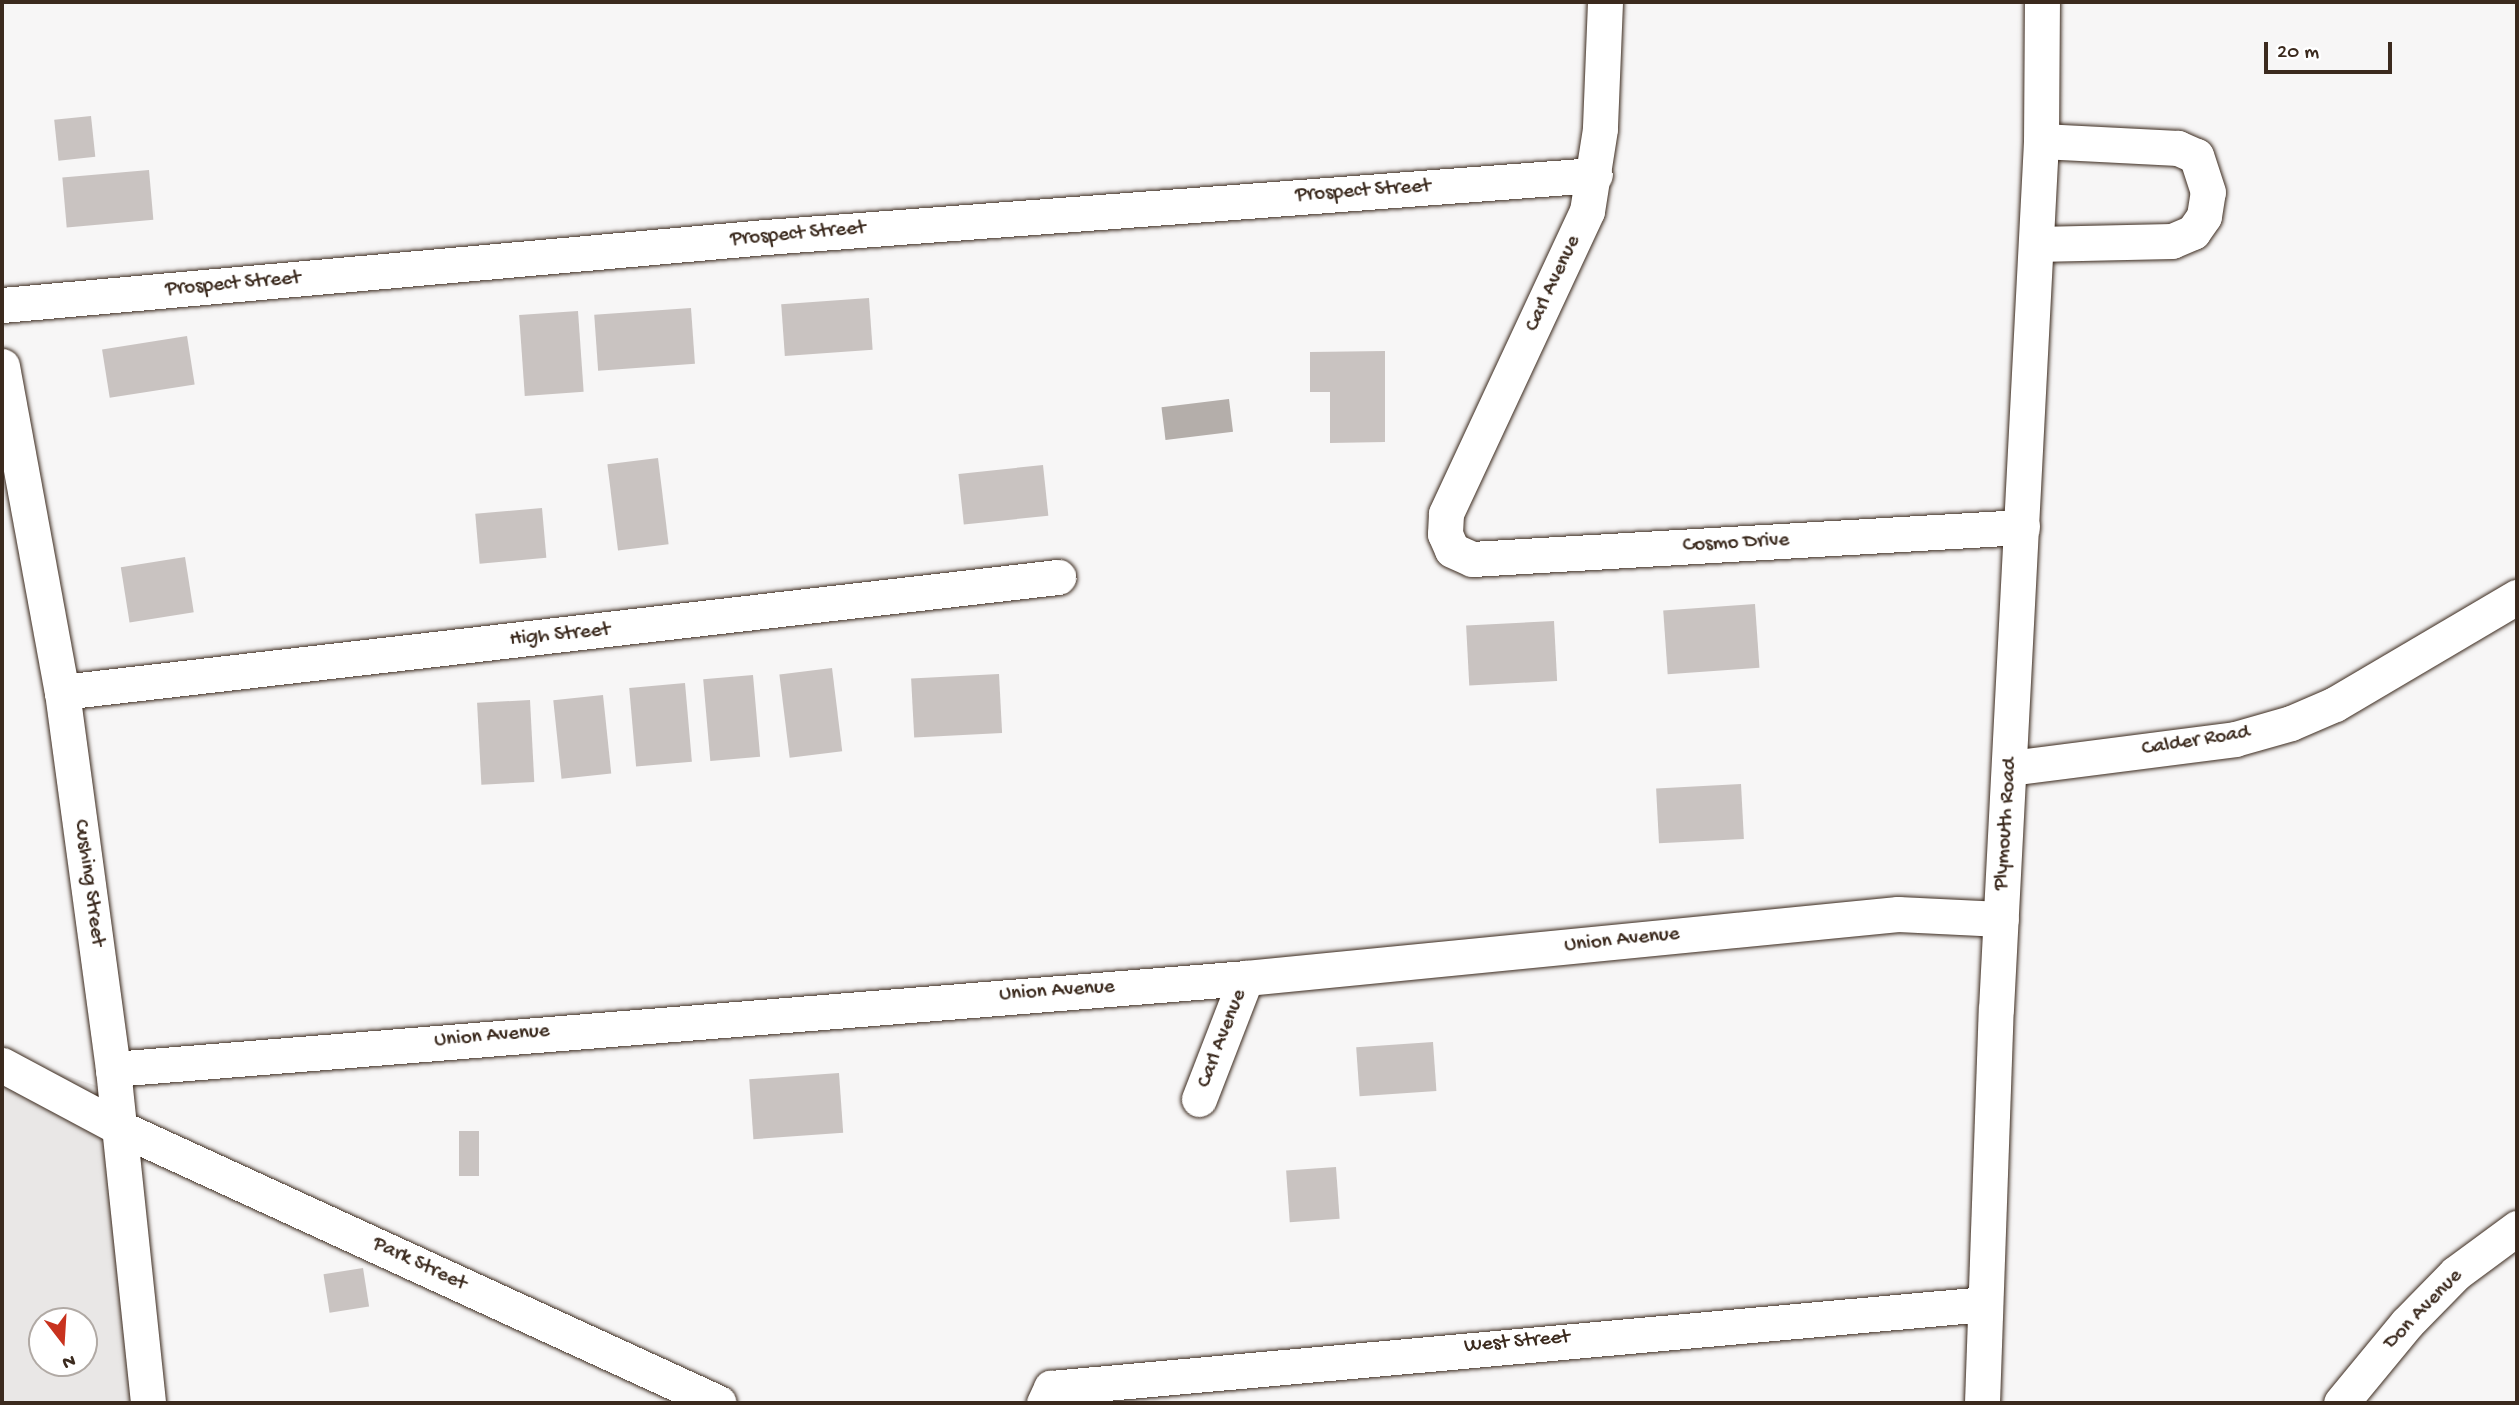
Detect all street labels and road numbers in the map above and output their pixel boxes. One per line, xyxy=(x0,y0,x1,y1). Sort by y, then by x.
street label: Prospect Street xyxy=(1295,175,1431,209)
street label: Prospect Street xyxy=(729,217,867,253)
street label: Carl Avenue xyxy=(1521,232,1587,336)
street label: Prospect Street xyxy=(164,267,302,303)
street label: Cosmo Drive xyxy=(1682,529,1790,559)
street label: High Street xyxy=(509,618,611,654)
street label: Calder Road xyxy=(2140,721,2252,763)
street label: Plymouth Road xyxy=(1990,757,2024,891)
street label: Cushing Street xyxy=(67,818,109,948)
street label: Union Avenue xyxy=(1563,922,1681,960)
street label: Union Avenue xyxy=(998,975,1116,1009)
street label: Carl Avenue xyxy=(1193,986,1253,1092)
street label: Union Avenue xyxy=(433,1019,551,1055)
street label: Park Street xyxy=(368,1232,470,1298)
street label: Don Avenue xyxy=(2379,1264,2469,1356)
street label: West Street xyxy=(1463,1326,1571,1360)

